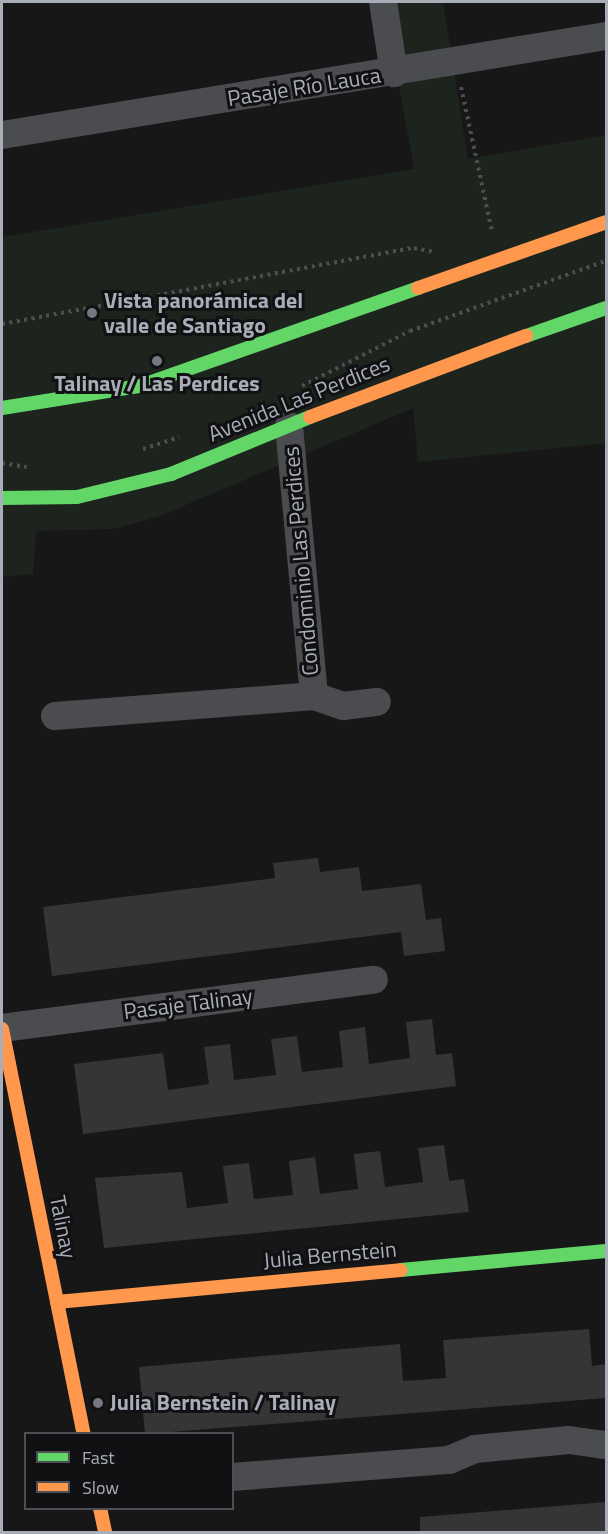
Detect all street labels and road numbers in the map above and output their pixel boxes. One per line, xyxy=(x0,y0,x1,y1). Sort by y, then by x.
street label: Pasaje Río Lauca xyxy=(226,62,382,112)
street label: Avenida Las Perdices xyxy=(204,350,394,448)
street label: Condominio Las Perdices xyxy=(278,445,324,677)
street label: Pasaje Talinay xyxy=(122,983,254,1025)
street label: Talinay xyxy=(44,1193,82,1261)
street label: Julia Bernstein xyxy=(262,1236,398,1274)

